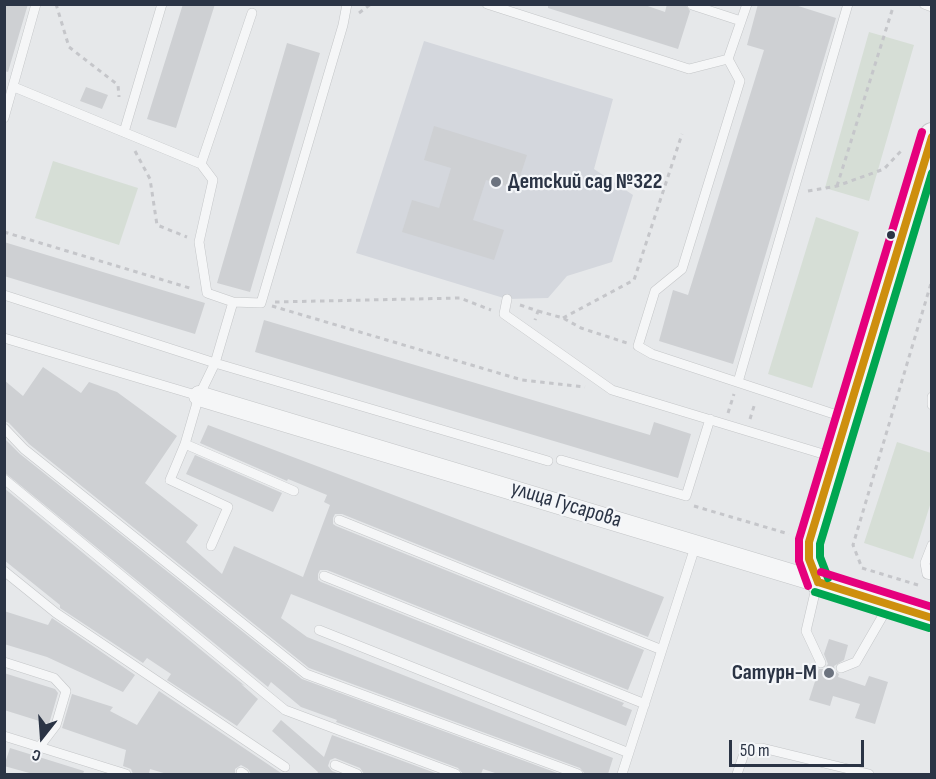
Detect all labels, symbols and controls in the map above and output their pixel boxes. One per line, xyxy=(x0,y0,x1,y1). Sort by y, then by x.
place label: Детский сад №322 xyxy=(508,169,662,195)
marker: Детский сад №322 xyxy=(489,175,503,189)
unlabelled marker xyxy=(885,229,897,241)
street label: улица Гусарова xyxy=(507,476,625,534)
place label: Сатурн-М xyxy=(732,660,817,686)
marker: Сатурн-М xyxy=(822,666,836,680)
north arrow xyxy=(12,707,72,767)
scale bar xyxy=(732,728,867,766)
text: 50 m xyxy=(740,740,770,761)
text: С xyxy=(30,744,43,765)

